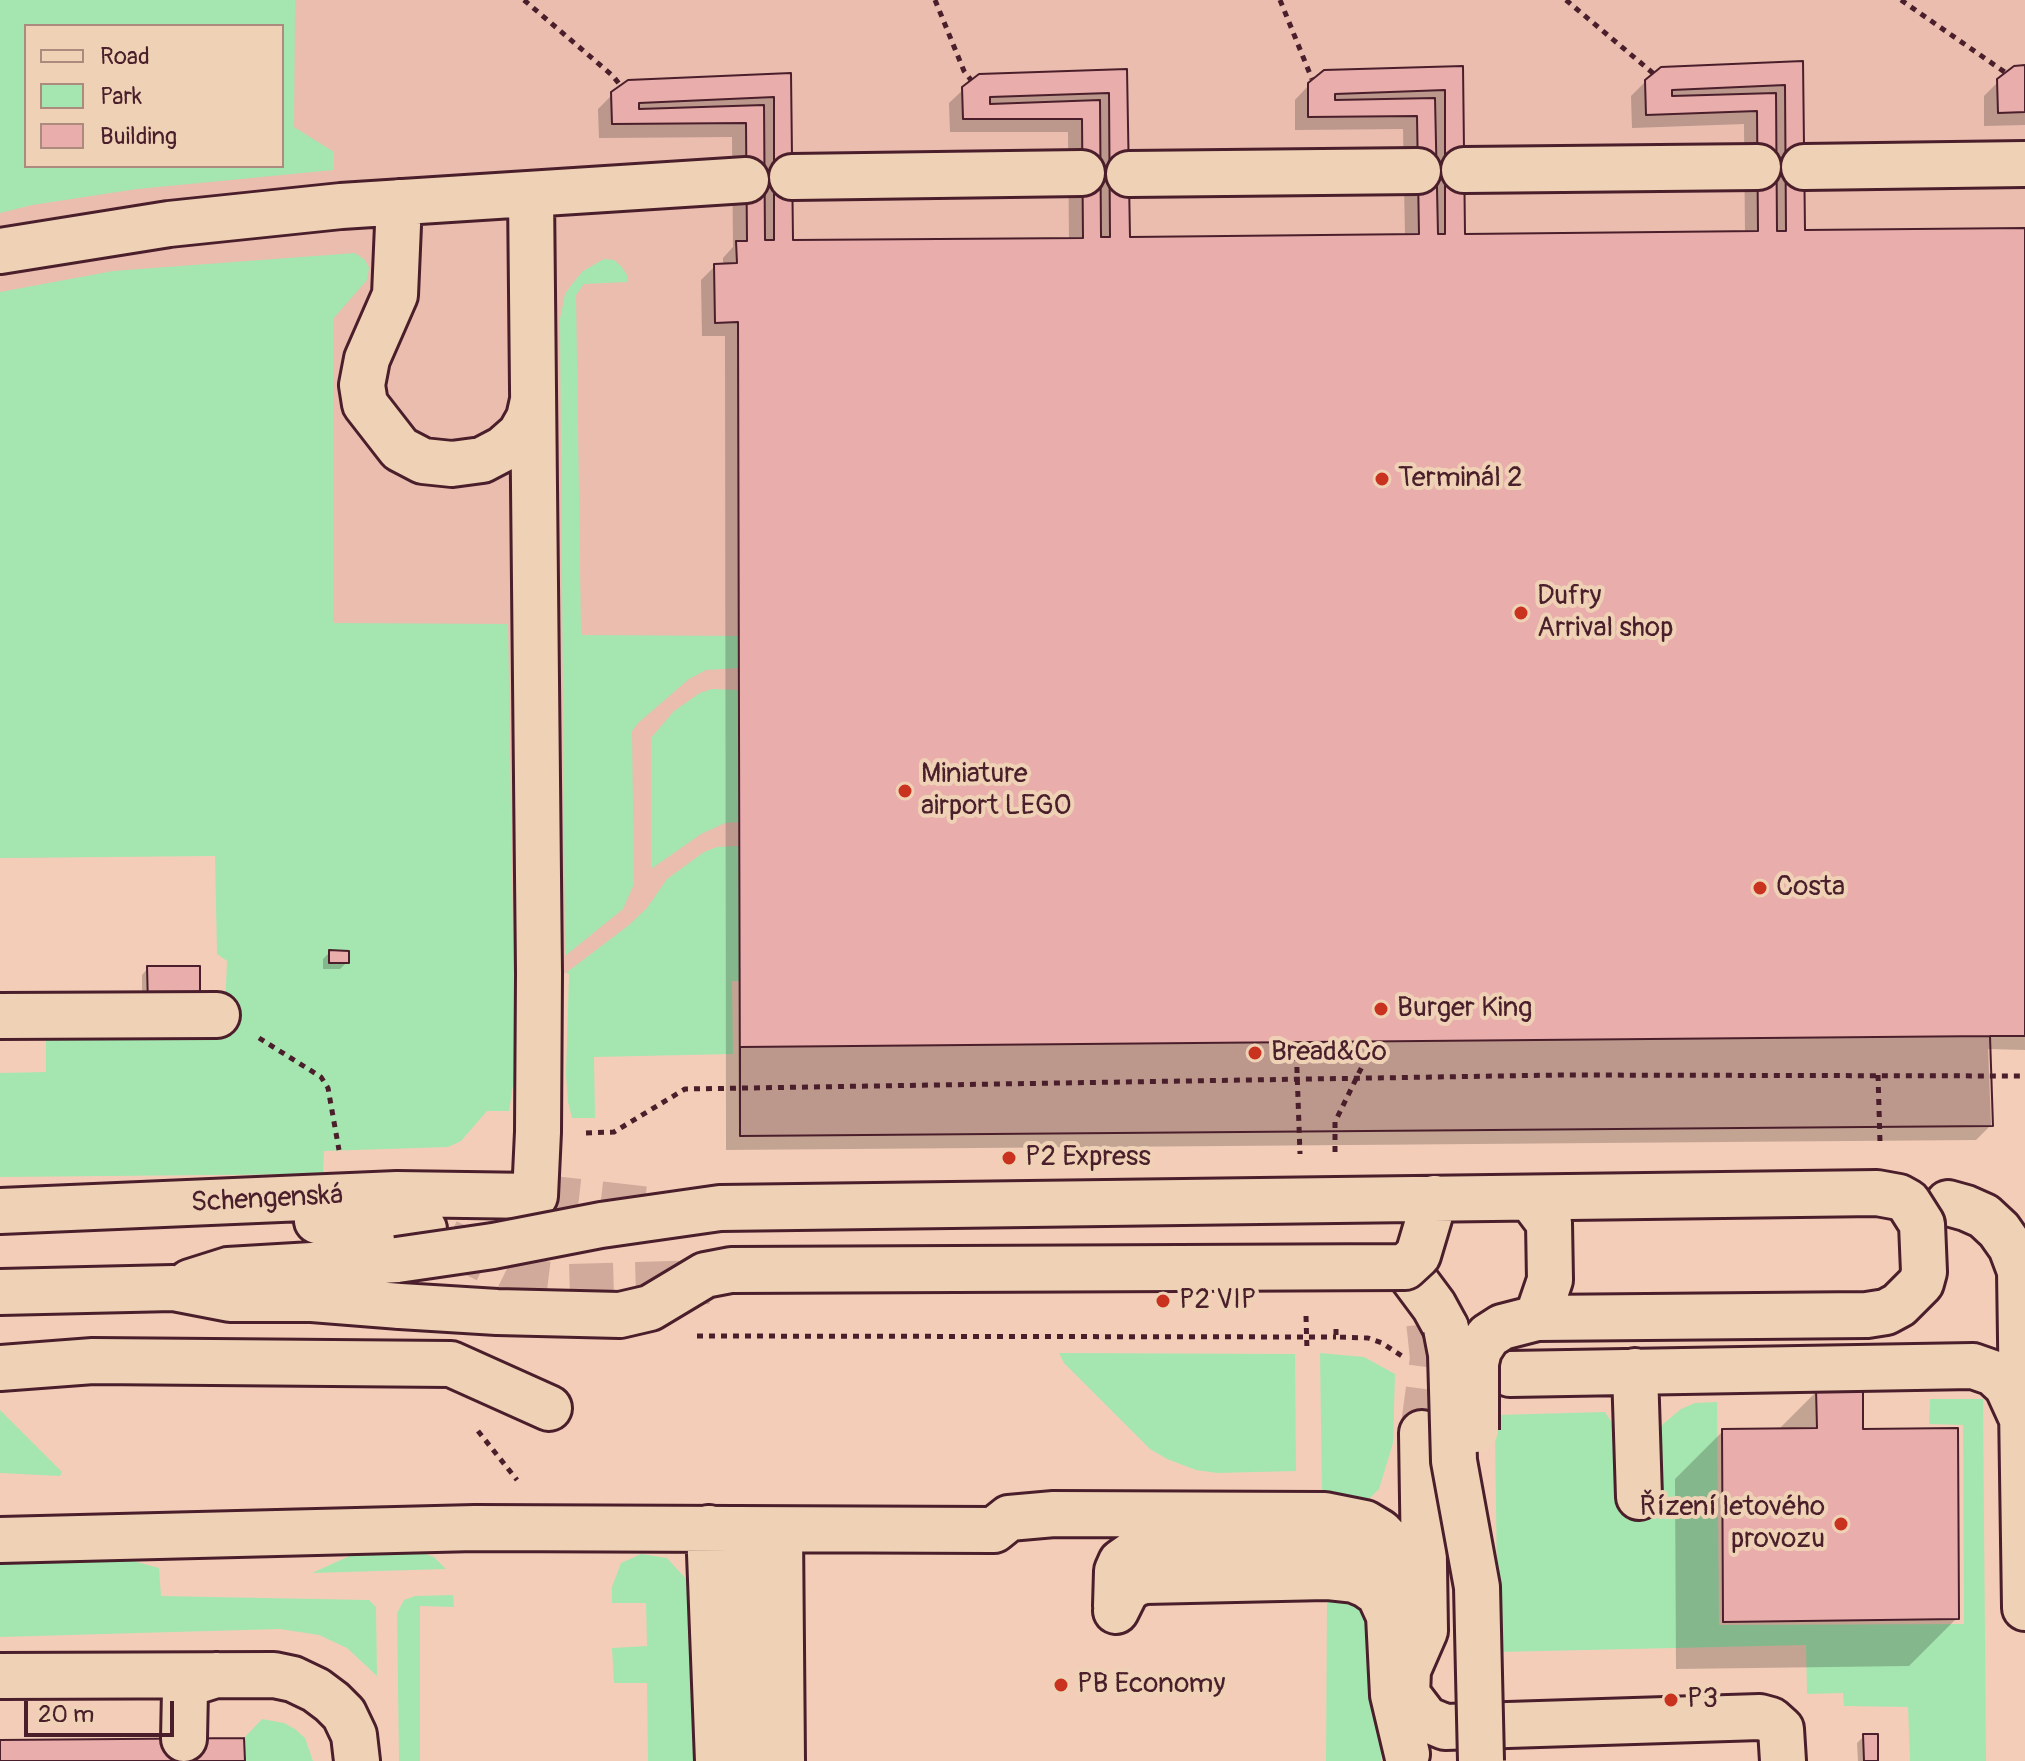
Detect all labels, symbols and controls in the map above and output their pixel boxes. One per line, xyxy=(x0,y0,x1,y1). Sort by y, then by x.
legend xyxy=(24,24,284,168)
text: Road xyxy=(100,42,150,71)
text: Park xyxy=(100,82,142,111)
text: Building xyxy=(100,122,177,151)
place label: Terminál 2 xyxy=(1398,462,1523,496)
marker: Terminál 2 xyxy=(1373,470,1391,488)
place label: Dufry Arrival shop xyxy=(1537,580,1674,646)
marker: Dufry Arrival shop xyxy=(1512,604,1530,622)
place label: Miniature airport LEGO xyxy=(921,758,1071,824)
marker: Miniature airport LEGO xyxy=(896,782,914,800)
place label: Costa xyxy=(1776,871,1845,905)
marker: Costa xyxy=(1751,879,1769,897)
place label: Burger King xyxy=(1397,992,1532,1026)
marker: Burger King xyxy=(1372,1000,1390,1018)
place label: Bread&Co xyxy=(1271,1036,1387,1070)
marker: Bread&Co xyxy=(1246,1044,1264,1062)
place label: P2 Express xyxy=(1025,1141,1151,1175)
marker: P2 Express xyxy=(1000,1149,1018,1167)
street label: Schengenská xyxy=(190,1179,344,1221)
place label: P2 VIP xyxy=(1179,1284,1256,1318)
marker: P2 VIP xyxy=(1154,1292,1172,1310)
place label: Řízení letového provozu xyxy=(1639,1491,1825,1557)
marker: Řízení letového provozu xyxy=(1832,1515,1850,1533)
place label: PB Economy xyxy=(1077,1668,1225,1702)
marker: PB Economy xyxy=(1052,1676,1070,1694)
place label: P3 xyxy=(1687,1683,1718,1717)
scale bar xyxy=(28,1685,178,1735)
marker: P3 xyxy=(1662,1691,1680,1709)
text: 20 m xyxy=(38,1700,94,1729)

